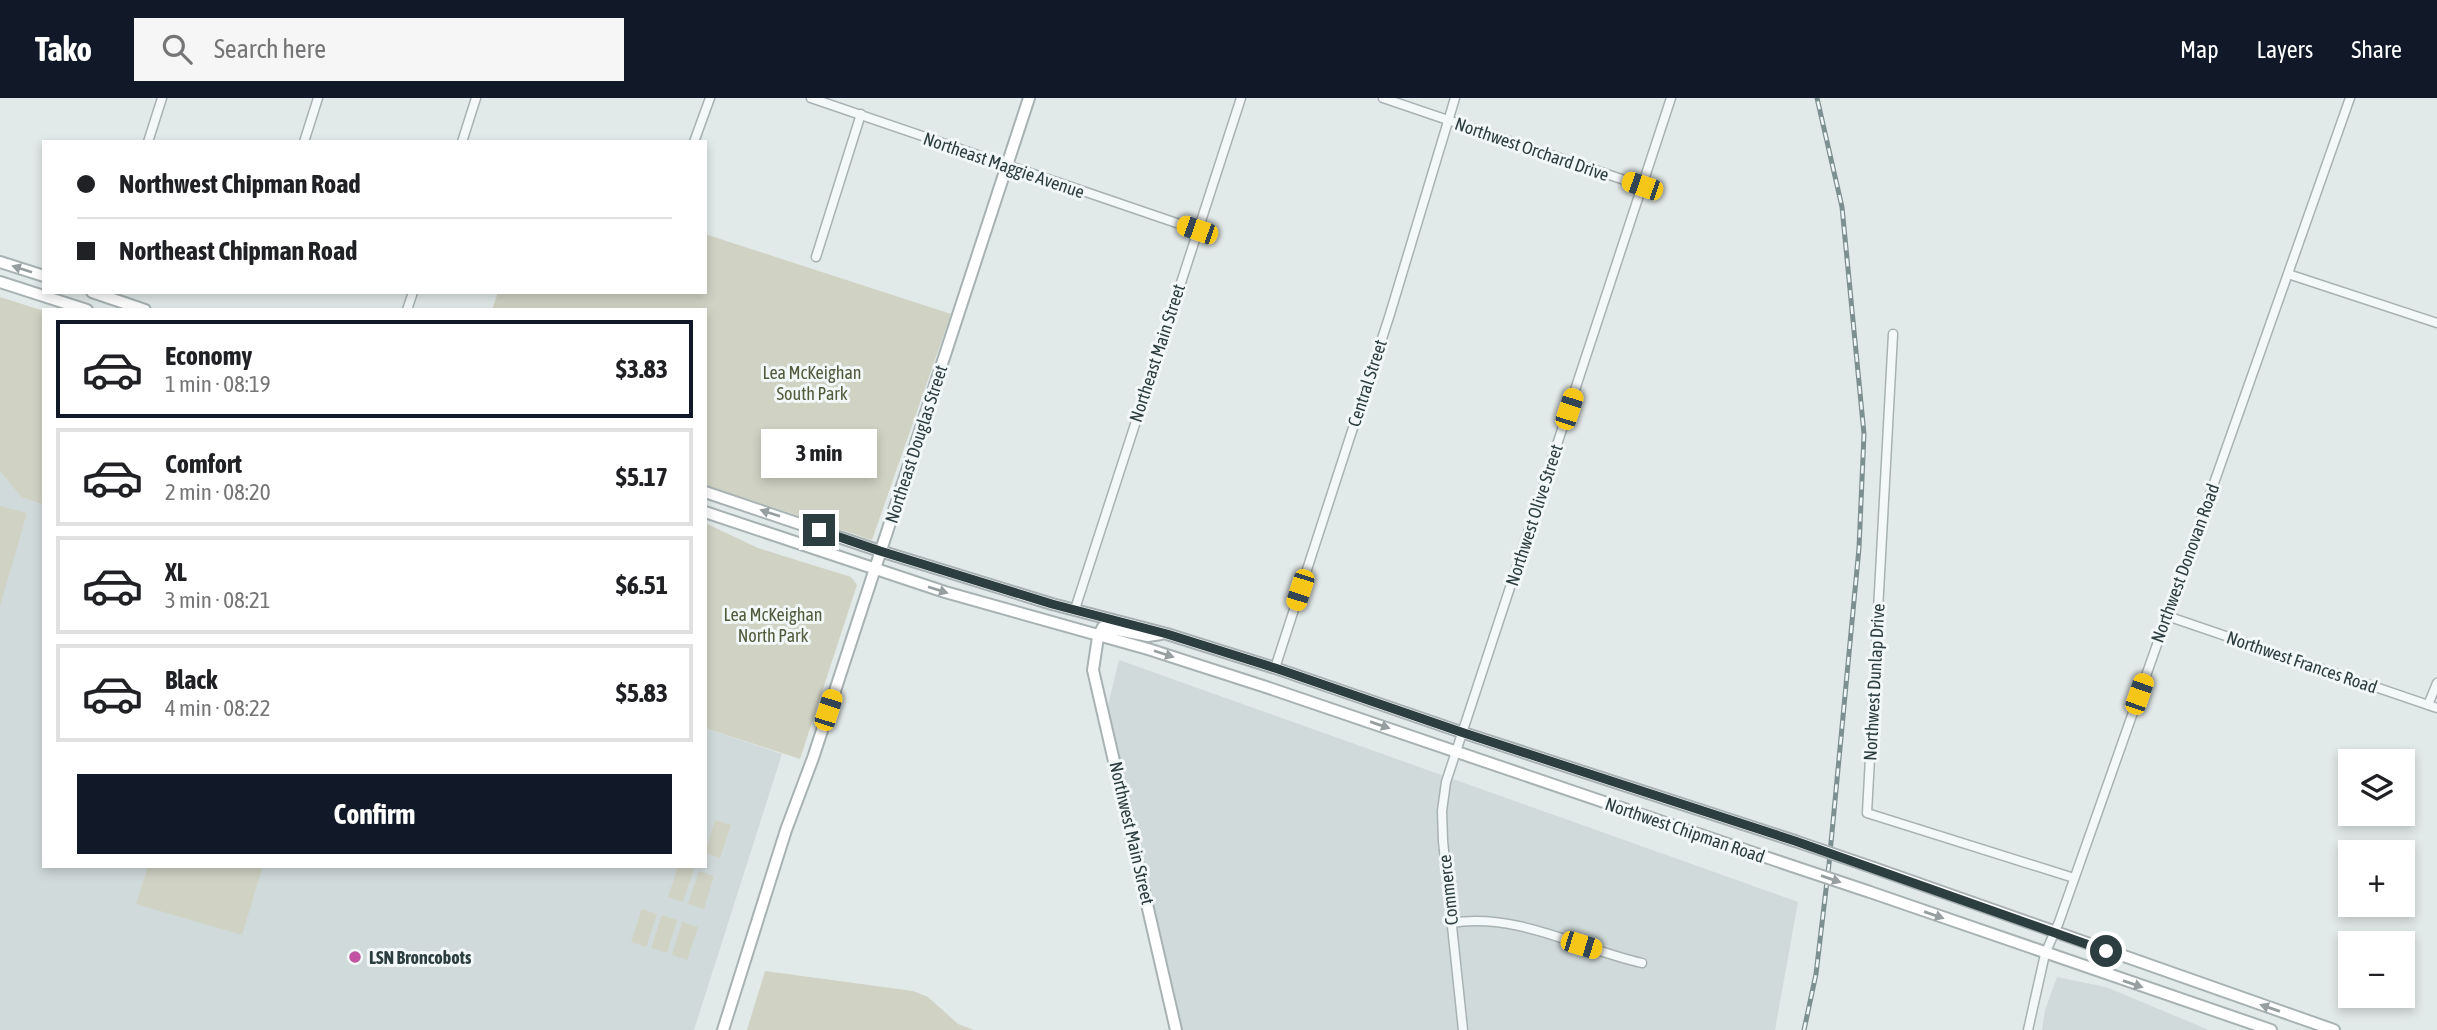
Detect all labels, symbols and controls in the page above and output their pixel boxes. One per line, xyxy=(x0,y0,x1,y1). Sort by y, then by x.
search box xyxy=(134,18,624,81)
text: Tako xyxy=(35,30,92,68)
icon: search xyxy=(158,30,196,68)
text: Search here xyxy=(214,34,326,64)
text: Map xyxy=(2180,36,2219,63)
text: Layers xyxy=(2257,36,2313,63)
text: Share xyxy=(2351,36,2402,63)
street label: Northwest Orchard Drive xyxy=(1452,113,1612,185)
street label: Northeast Maggie Avenue xyxy=(921,128,1087,202)
text: Northwest Chipman Road xyxy=(119,169,361,199)
car xyxy=(1619,169,1666,203)
car xyxy=(1174,213,1221,247)
text: Northeast Chipman Road xyxy=(119,236,357,266)
one-way arrow xyxy=(11,263,32,274)
street label: Northeast Main Street xyxy=(1125,281,1189,425)
street label: Central Street xyxy=(1343,337,1391,429)
icon: car xyxy=(81,338,144,401)
text: Economy xyxy=(165,341,252,371)
text: $3.83 xyxy=(616,354,668,384)
park label: Lea McKeighan South Park xyxy=(762,362,862,404)
street label: Northeast Douglas Street xyxy=(881,362,951,526)
text: 1 min · 08:19 xyxy=(165,371,271,397)
car xyxy=(1553,386,1586,432)
callout: 3 min xyxy=(761,428,877,478)
text: 3 min xyxy=(796,440,842,466)
street label: Northwest Olive Street xyxy=(1501,442,1567,588)
icon: car xyxy=(81,446,144,509)
text: Comfort xyxy=(165,449,242,479)
text: $5.17 xyxy=(616,462,668,492)
text: 2 min · 08:20 xyxy=(165,479,271,505)
street label: Northwest Donovan Road xyxy=(2146,481,2224,645)
one-way arrow xyxy=(759,507,780,518)
route end xyxy=(803,514,835,546)
icon: car xyxy=(81,554,144,617)
text: XL xyxy=(165,557,187,587)
car xyxy=(1284,567,1317,613)
text: $6.51 xyxy=(616,570,668,600)
one-way arrow xyxy=(928,585,949,595)
text: 3 min · 08:21 xyxy=(165,587,271,613)
street label: Northwest Dunlap Drive xyxy=(1859,603,1889,761)
park label: Lea McKeighan North Park xyxy=(723,604,823,646)
street label: Northwest Frances Road xyxy=(2224,626,2380,698)
one-way arrow xyxy=(1153,649,1174,660)
icon: car xyxy=(81,662,144,725)
text: Black xyxy=(165,665,217,695)
car xyxy=(2123,671,2156,717)
text: $5.83 xyxy=(616,678,668,708)
car xyxy=(812,687,845,733)
text: 4 min · 08:22 xyxy=(165,695,271,721)
one-way arrow xyxy=(1369,720,1390,731)
map controls xyxy=(2338,749,2415,1008)
button: layers xyxy=(2338,749,2415,826)
street label: Northwest Main Street xyxy=(1105,759,1159,907)
button: Confirm xyxy=(77,774,672,854)
street label: Northwest Chipman Road xyxy=(1603,793,1767,867)
button: + xyxy=(2338,840,2415,917)
street label: Commerce xyxy=(1434,854,1462,926)
one-way arrow xyxy=(1821,874,1842,885)
one-way arrow xyxy=(1924,910,1945,921)
car xyxy=(1558,929,1605,961)
button: − xyxy=(2338,931,2415,1008)
route start xyxy=(2090,935,2122,967)
place label: LSN Broncobots xyxy=(369,947,472,968)
marker: LSN Broncobots xyxy=(347,949,363,965)
one-way arrow xyxy=(2123,979,2144,990)
one-way arrow xyxy=(2259,1002,2280,1013)

